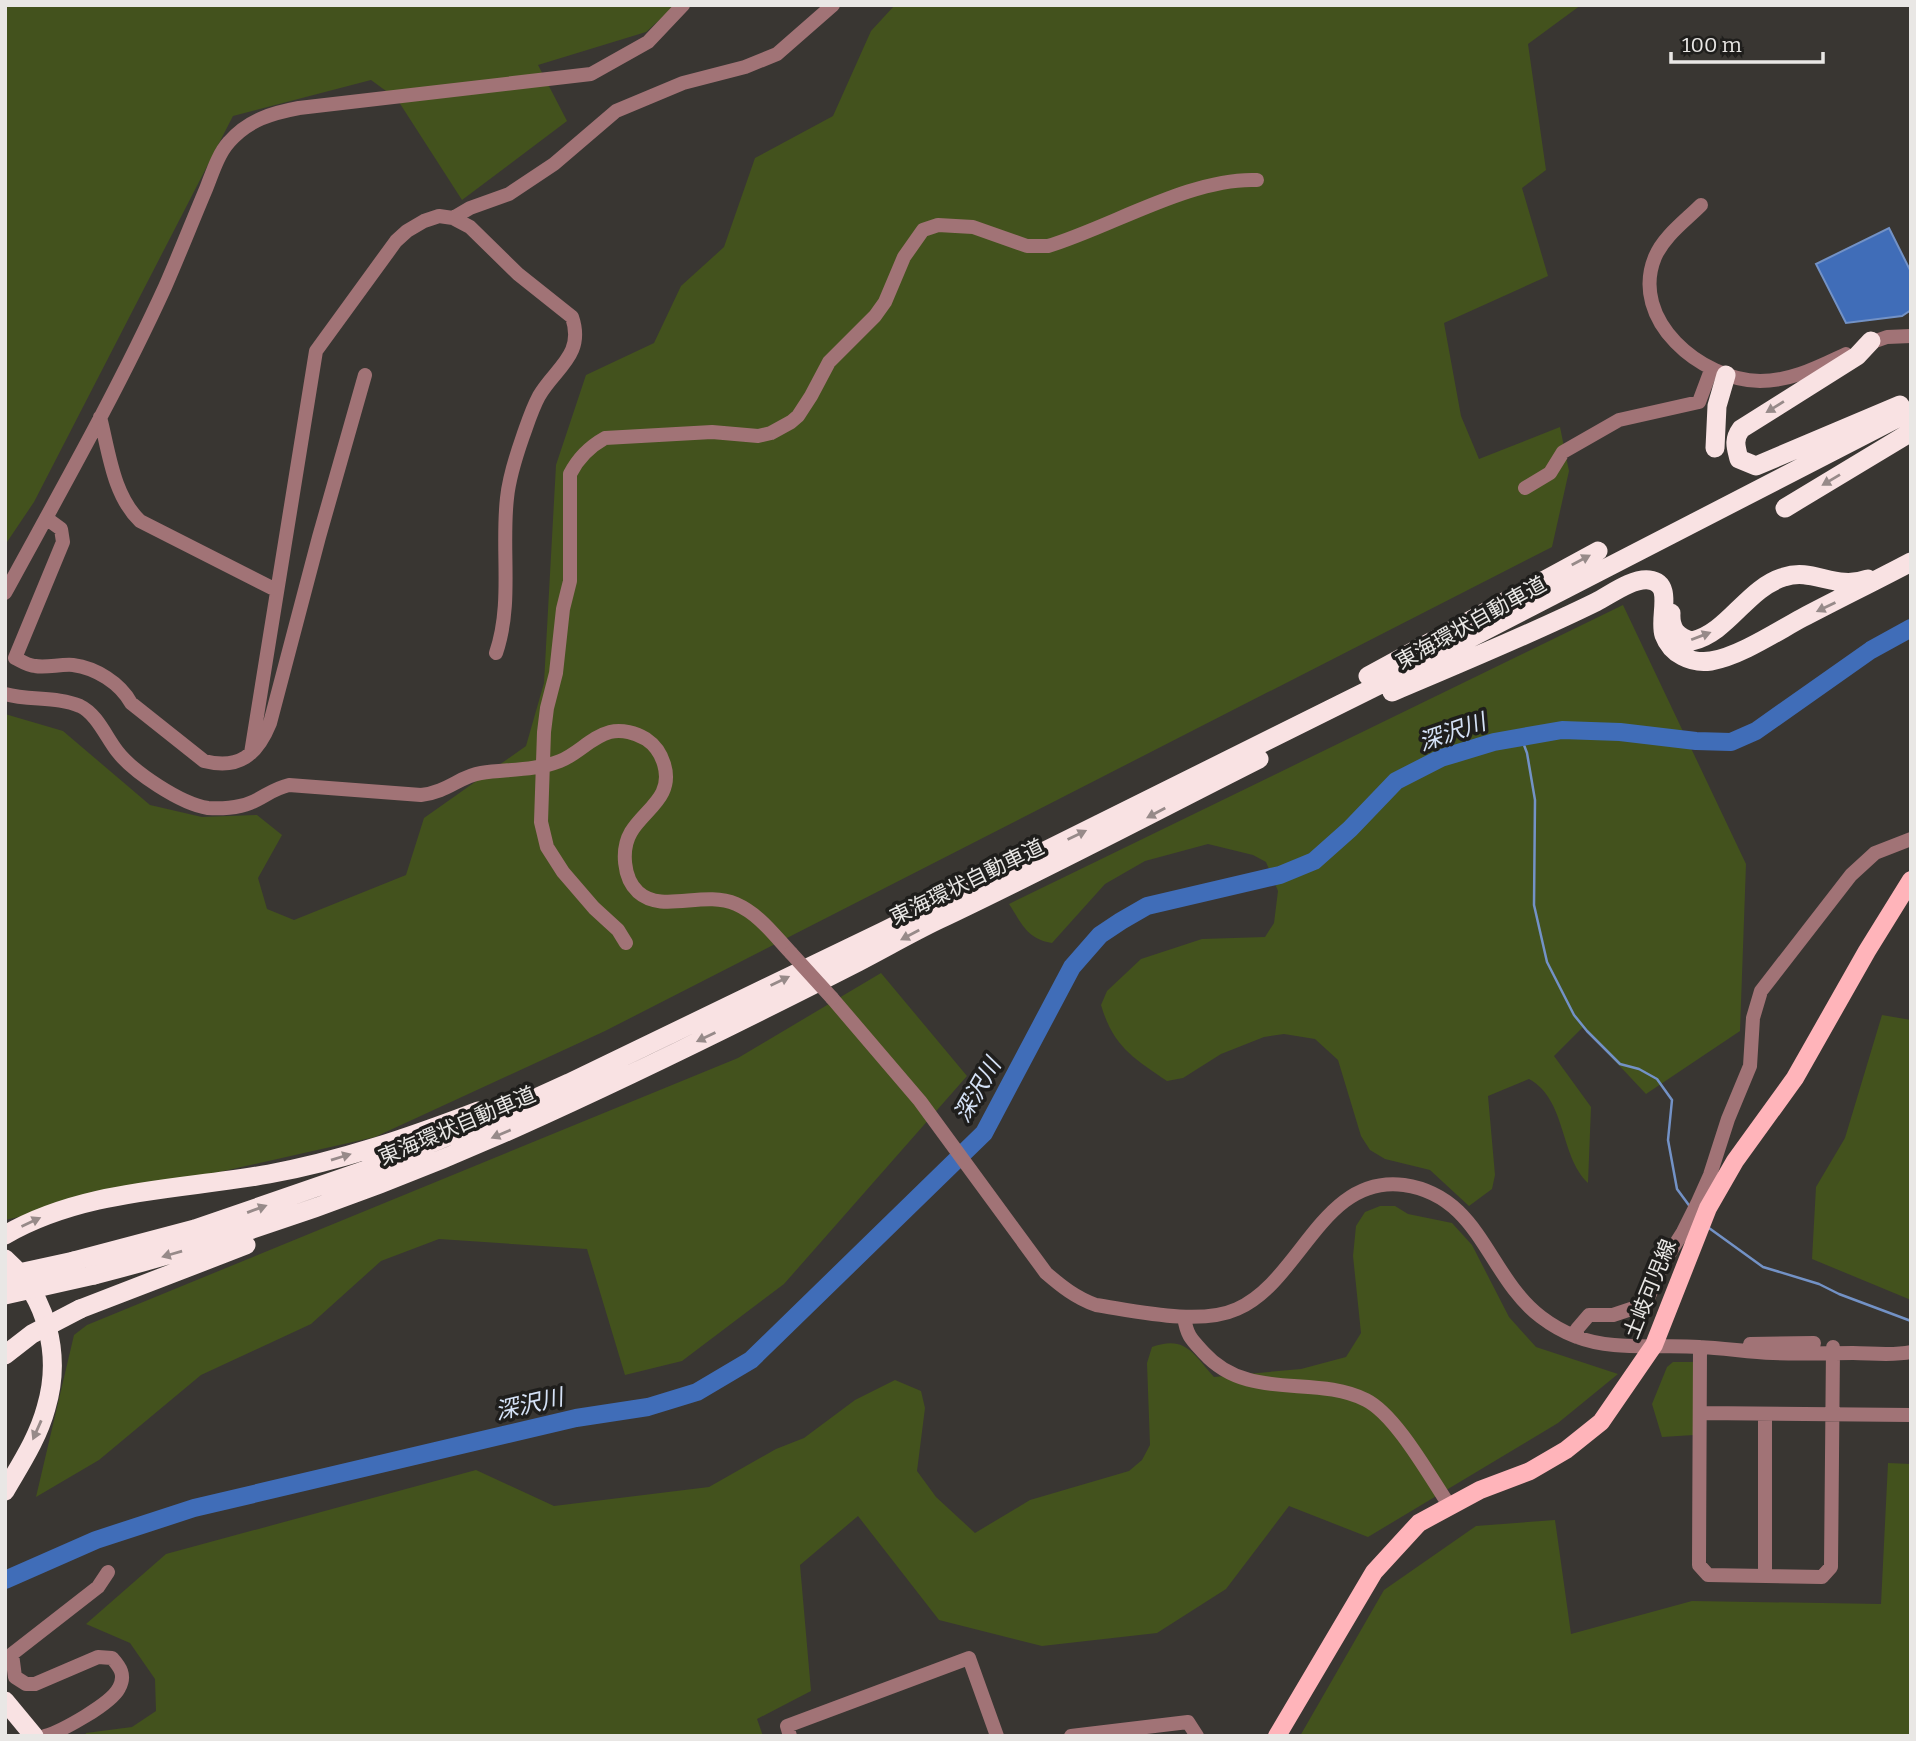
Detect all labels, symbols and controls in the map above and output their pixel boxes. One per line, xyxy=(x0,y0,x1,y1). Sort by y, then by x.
scale bar xyxy=(1671,21,1823,65)
text: 100 m xyxy=(1682,32,1742,58)
one-way arrow xyxy=(1765,401,1785,414)
one-way arrow xyxy=(1822,474,1841,486)
one-way arrow xyxy=(1571,554,1591,566)
street label: 東海環状自動車道 xyxy=(1391,571,1551,675)
one-way arrow xyxy=(1816,601,1836,612)
one-way arrow xyxy=(1691,630,1712,641)
water label: 深沢川 xyxy=(1415,707,1492,756)
one-way arrow xyxy=(1146,807,1166,818)
one-way arrow xyxy=(1067,829,1087,840)
street label: 東海環状自動車道 xyxy=(886,833,1048,931)
one-way arrow xyxy=(899,928,919,940)
one-way arrow xyxy=(769,975,790,986)
one-way arrow xyxy=(696,1031,716,1042)
water label: 深沢川 xyxy=(948,1051,1008,1127)
street label: 東海環状自動車道 xyxy=(375,1081,539,1171)
one-way arrow xyxy=(490,1129,511,1140)
one-way arrow xyxy=(331,1151,352,1162)
one-way arrow xyxy=(247,1203,268,1214)
one-way arrow xyxy=(21,1216,41,1228)
street label: 土岐可児線 xyxy=(1618,1235,1682,1343)
one-way arrow xyxy=(161,1250,182,1260)
water label: 深沢川 xyxy=(492,1382,569,1425)
one-way arrow xyxy=(31,1420,43,1440)

